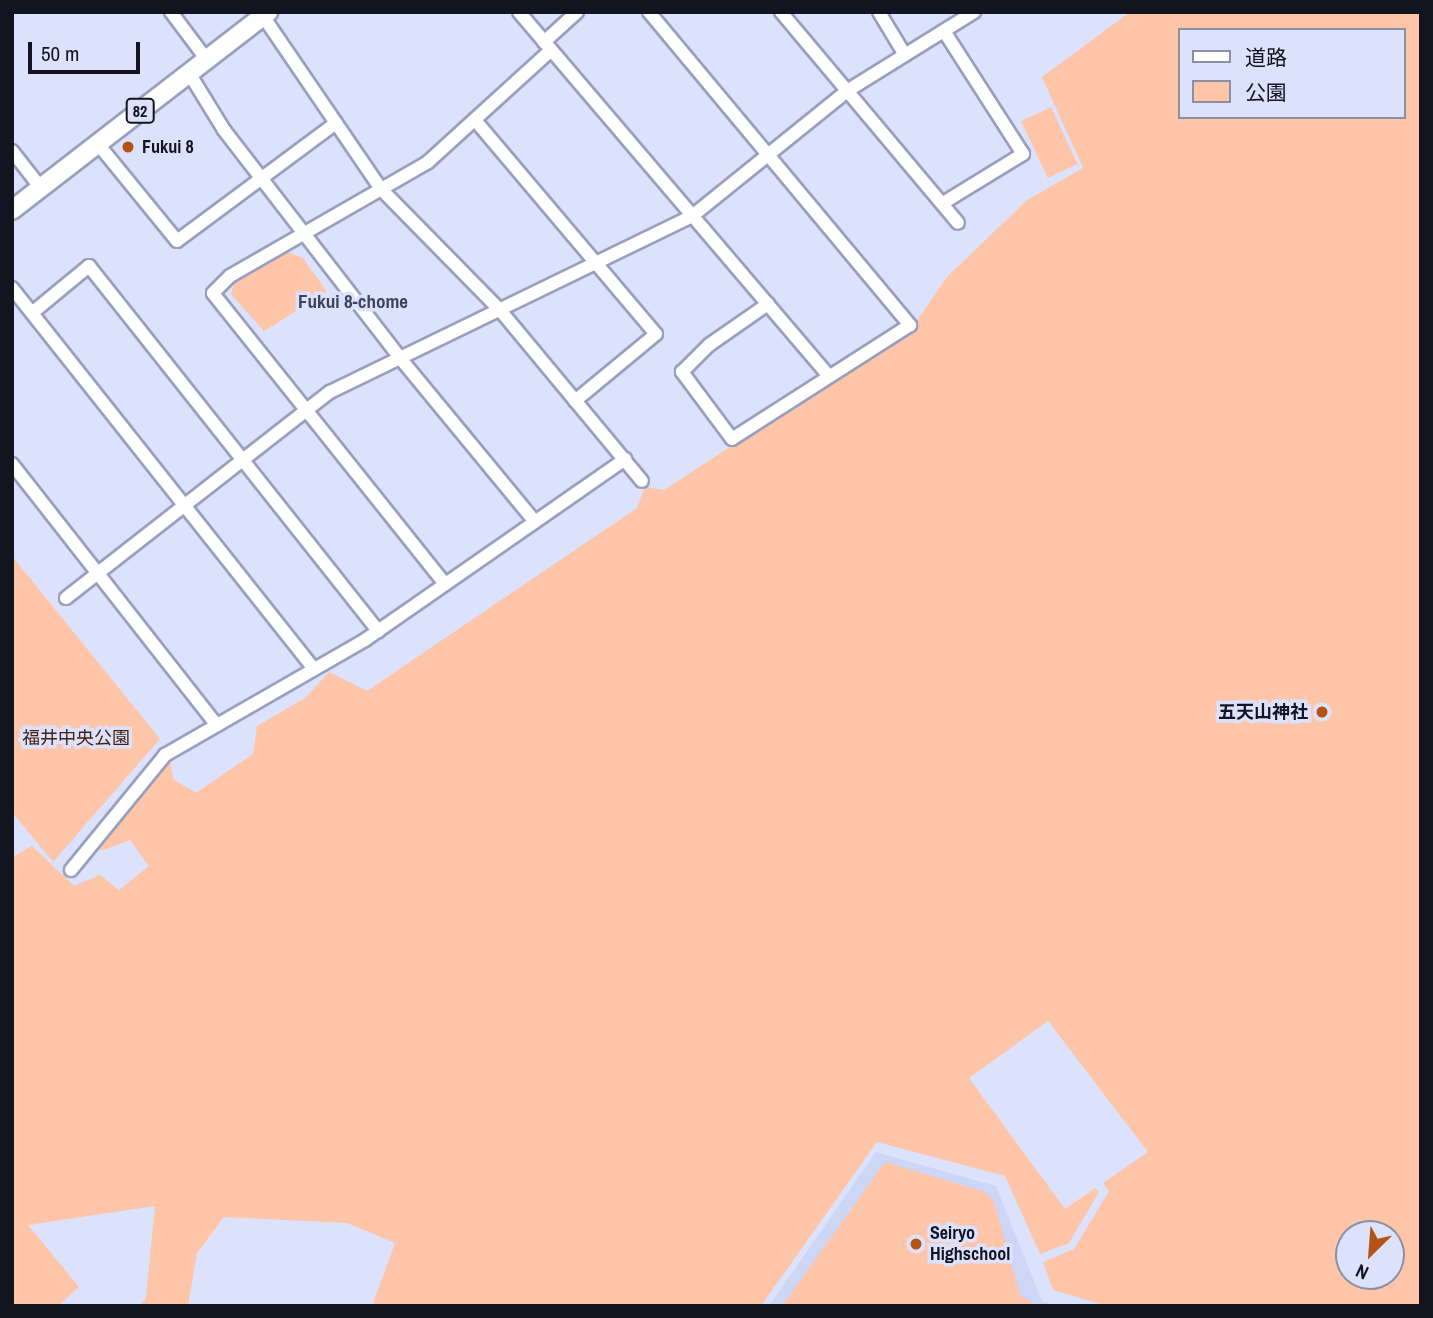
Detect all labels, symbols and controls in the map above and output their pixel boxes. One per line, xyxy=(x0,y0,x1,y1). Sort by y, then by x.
scale bar xyxy=(32,28,144,72)
legend xyxy=(1178,28,1405,119)
text: 50 m xyxy=(41,39,79,68)
text: 道路 xyxy=(1245,43,1287,72)
text: 公園 xyxy=(1245,78,1287,107)
road number: 82 xyxy=(124,99,156,124)
place label: Fukui 8 xyxy=(142,136,194,158)
marker: Fukui 8 xyxy=(120,139,136,155)
district label: Fukui 8-chome xyxy=(298,291,408,313)
place label: 五天山神社 xyxy=(1218,701,1308,723)
marker: 五天山神社 xyxy=(1314,704,1330,720)
park label: 福井中央公園 xyxy=(22,727,130,749)
north arrow xyxy=(1335,1220,1405,1290)
place label: Seiryo Highschool xyxy=(930,1223,1010,1266)
marker: Seiryo Highschool xyxy=(908,1236,924,1252)
text: N xyxy=(1351,1258,1373,1286)

